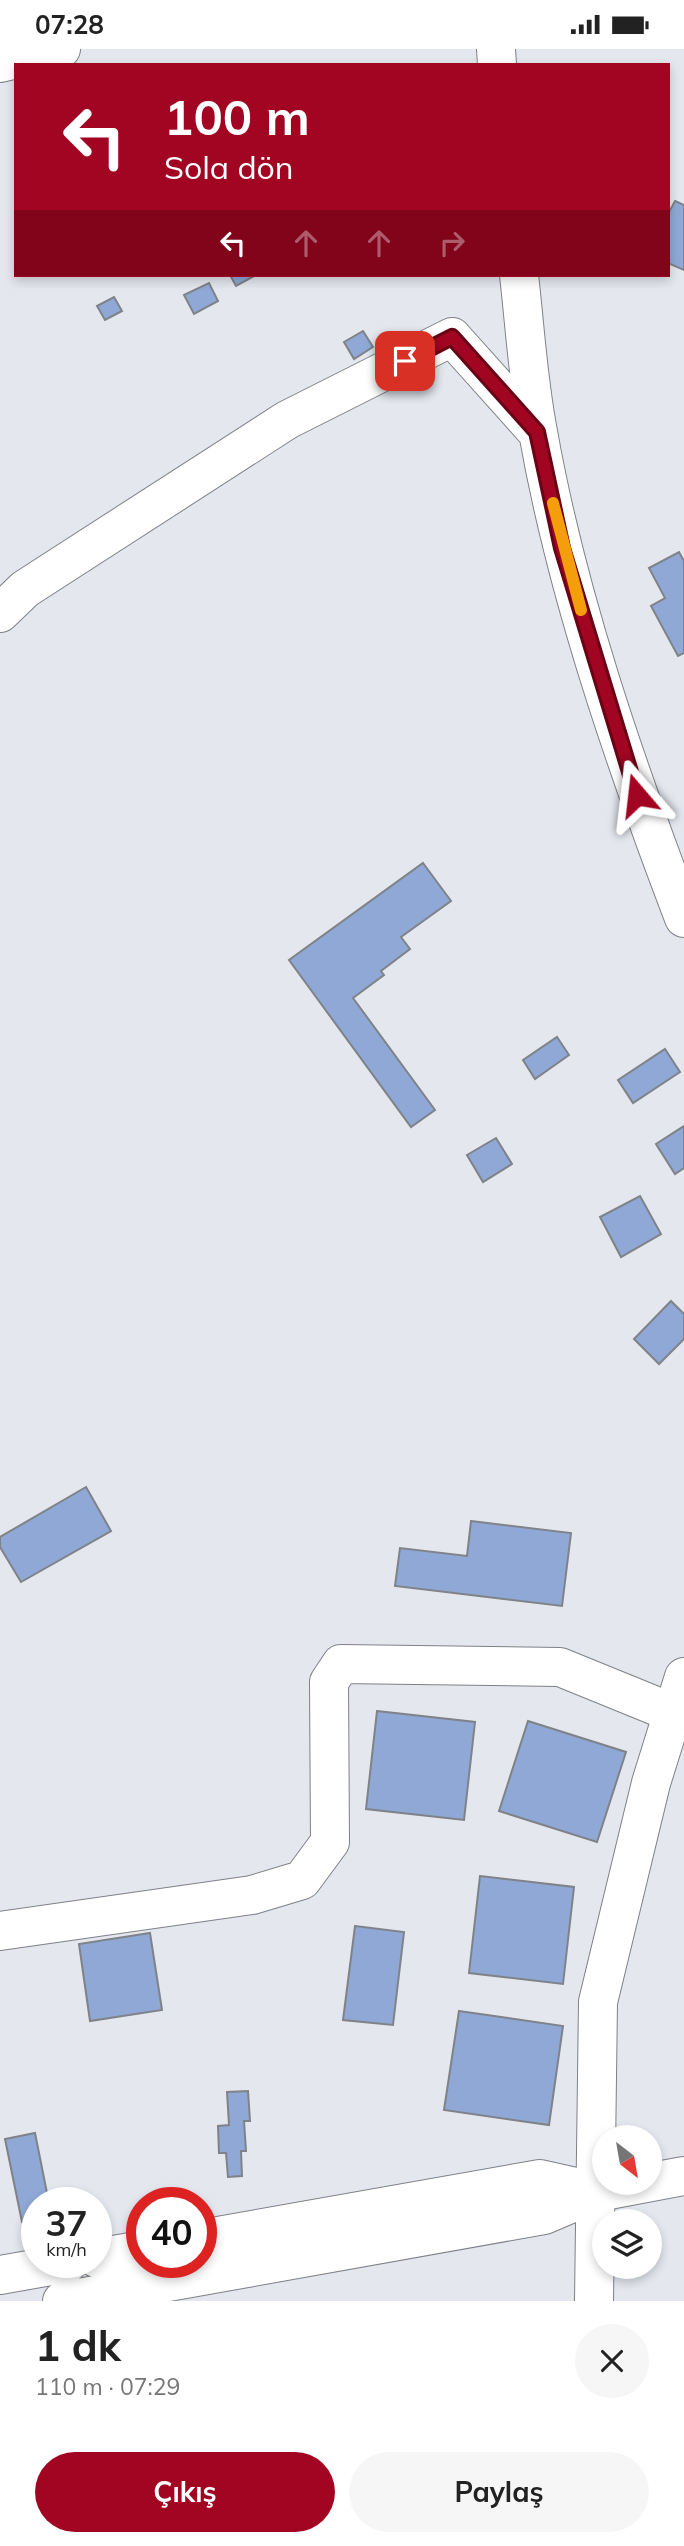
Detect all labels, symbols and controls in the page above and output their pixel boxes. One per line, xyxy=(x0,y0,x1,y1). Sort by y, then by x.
text: 07:28 xyxy=(35,8,104,41)
text: 100 m xyxy=(164,86,310,147)
icon: left xyxy=(49,91,140,182)
text: Sola dön xyxy=(164,147,294,187)
icon: left xyxy=(214,224,252,262)
icon: ahead xyxy=(287,224,325,262)
icon: ahead xyxy=(360,224,398,262)
icon: right xyxy=(433,224,471,262)
pin xyxy=(375,331,435,391)
icon: arrive xyxy=(386,342,424,380)
position arrow xyxy=(600,758,674,832)
north arrow xyxy=(592,2125,662,2195)
map controls xyxy=(592,2125,662,2279)
speed limit sign: 40 xyxy=(126,2187,217,2278)
text: 37 xyxy=(45,2201,88,2245)
button: layers xyxy=(592,2209,662,2279)
text: km/h xyxy=(46,2238,87,2261)
text: 1 dk xyxy=(35,2319,121,2372)
button: close xyxy=(575,2324,649,2398)
text: 110 m · 07:29 xyxy=(35,2372,180,2401)
button: Çıkış xyxy=(35,2452,335,2532)
button: Paylaş xyxy=(349,2452,649,2532)

